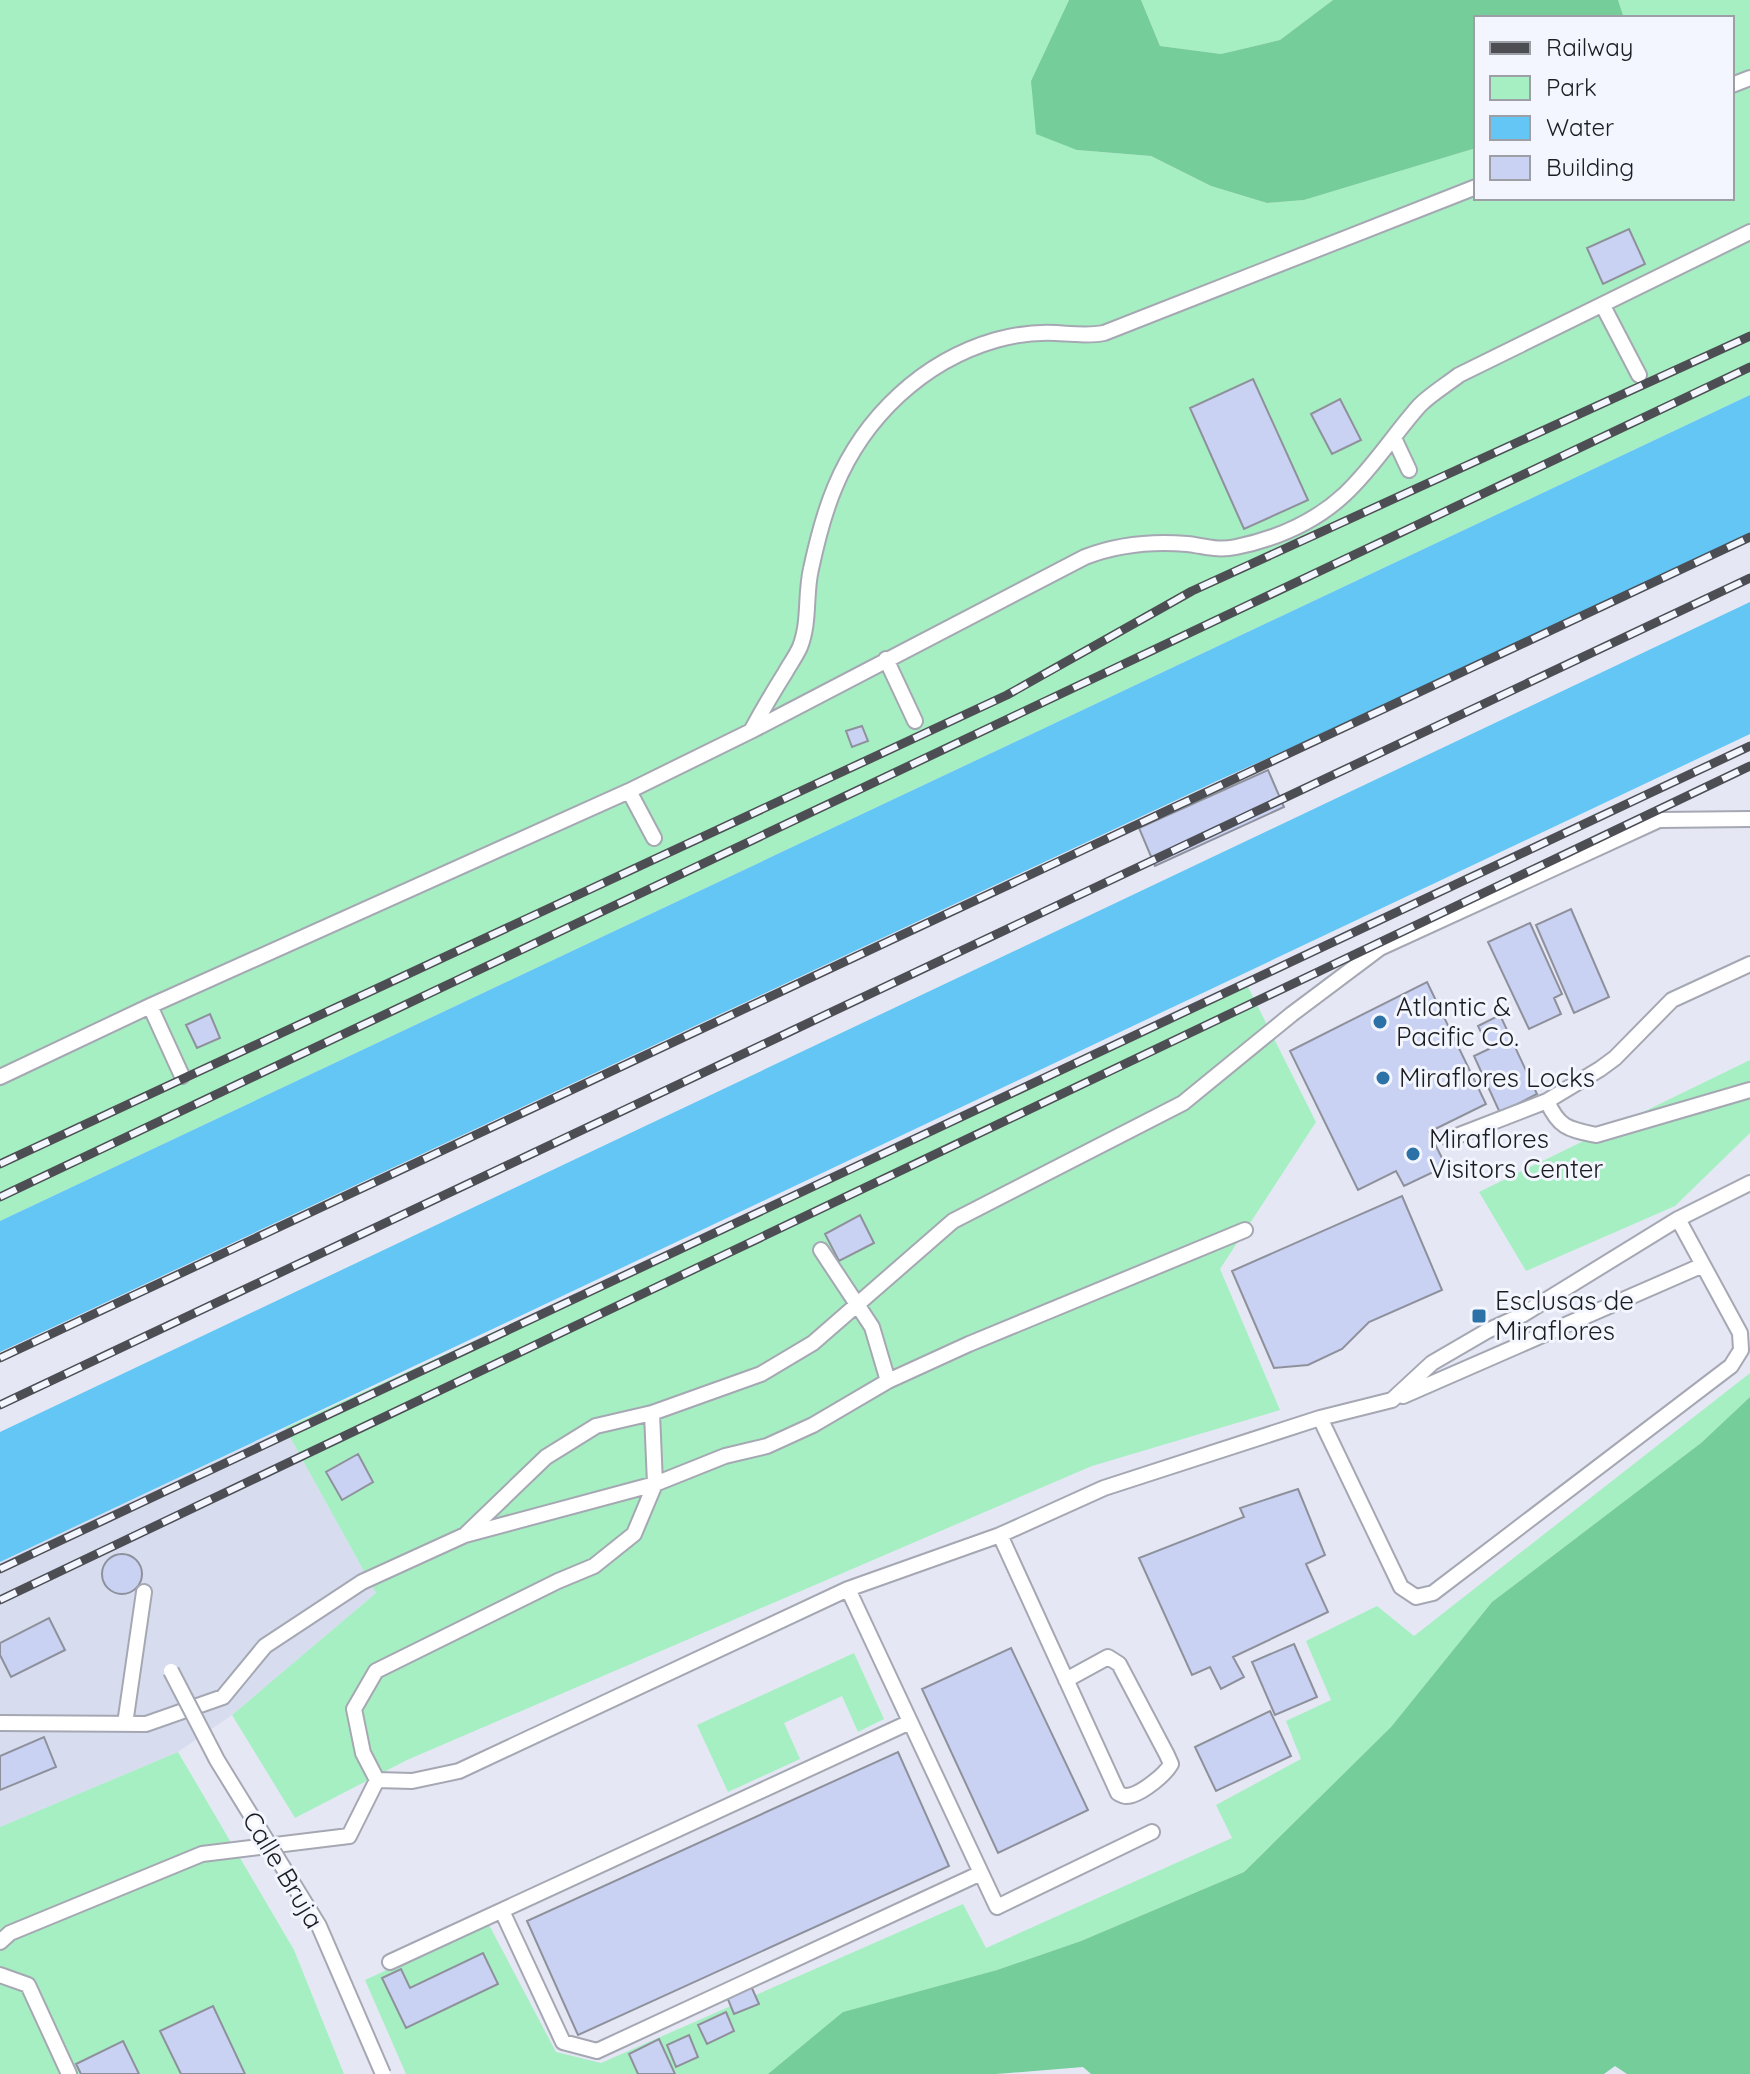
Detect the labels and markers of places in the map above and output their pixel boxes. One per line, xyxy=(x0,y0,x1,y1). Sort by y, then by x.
place label: Atlantic & Pacific Co. xyxy=(1396,990,1519,1053)
marker: Atlantic & Pacific Co. xyxy=(1371,1013,1389,1031)
place label: Miraflores Locks xyxy=(1399,1061,1595,1094)
marker: Miraflores Locks xyxy=(1374,1069,1392,1087)
place label: Miraflores Visitors Center xyxy=(1429,1122,1603,1185)
marker: Miraflores Visitors Center xyxy=(1404,1145,1422,1163)
place label: Esclusas de Miraflores xyxy=(1495,1284,1634,1347)
marker: Esclusas de Miraflores xyxy=(1470,1307,1488,1325)

